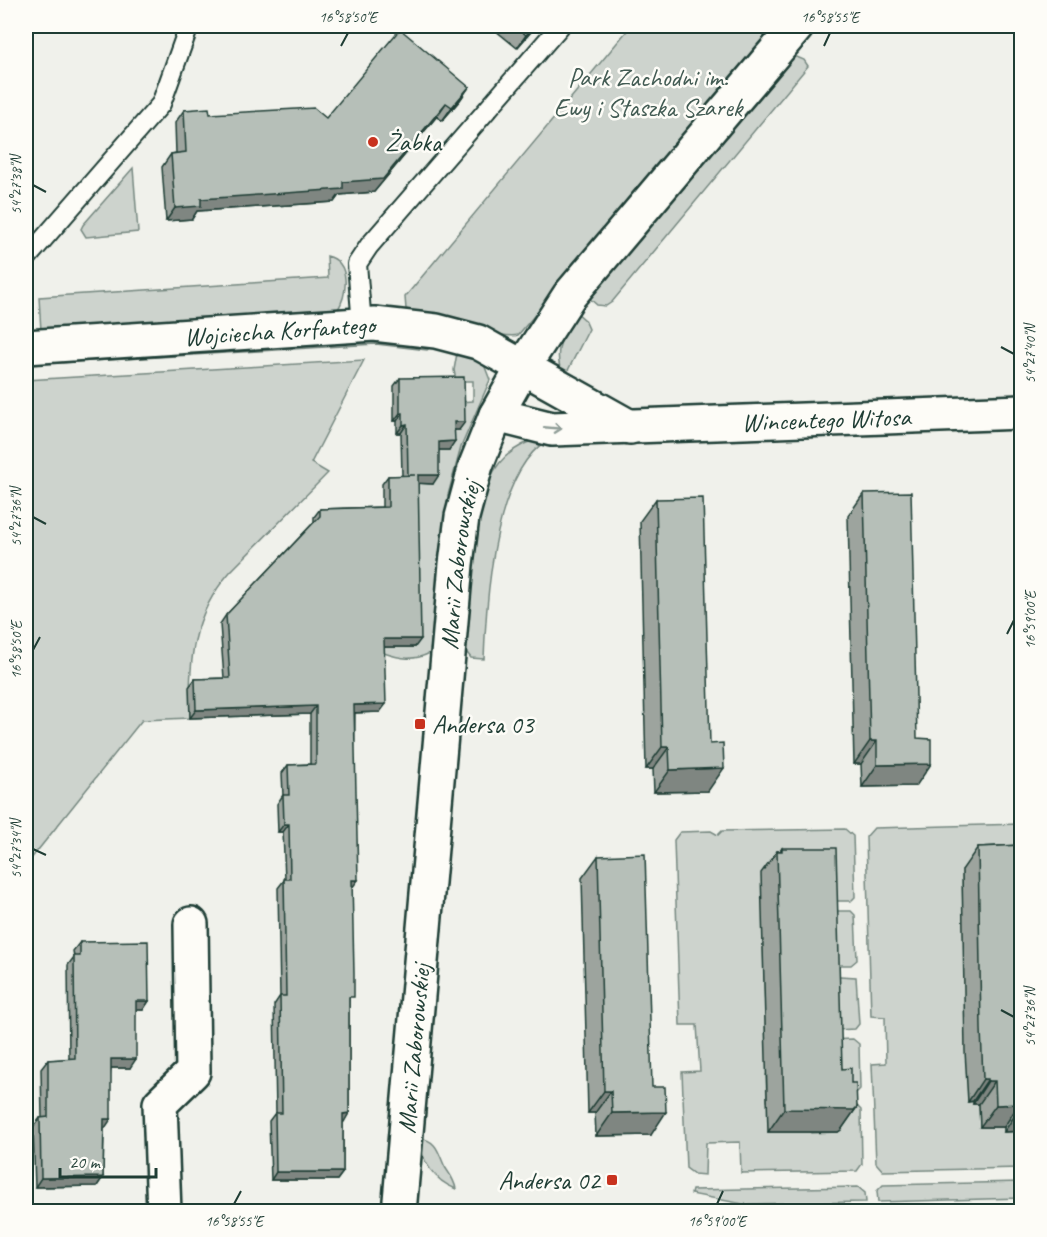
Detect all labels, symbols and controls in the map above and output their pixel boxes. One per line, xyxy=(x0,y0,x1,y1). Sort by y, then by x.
text: 16°58'50"E xyxy=(319,8,379,27)
text: 16°58'55"E xyxy=(801,8,861,27)
park label: Park Zachodni im. Ewy i Staszka Szarek xyxy=(554,61,745,124)
place label: Żabka xyxy=(385,126,443,159)
marker: Żabka xyxy=(366,135,380,149)
text: 54°27'38"N xyxy=(7,152,26,215)
street label: Wojciecha Korfantego xyxy=(183,308,379,354)
text: 54°27'40"N xyxy=(1021,321,1040,384)
street label: Wincentego Witosa xyxy=(741,400,913,439)
one-way arrow xyxy=(543,423,563,434)
street label: Marii Zaborowskiej xyxy=(433,474,489,651)
text: 54°27'36"N xyxy=(7,484,26,547)
text: 16°59'00"E xyxy=(1021,589,1040,649)
text: 16°58'50"E xyxy=(7,619,26,679)
place label: Andersa 03 xyxy=(432,708,536,741)
marker: Andersa 03 xyxy=(413,717,427,731)
text: 54°27'34"N xyxy=(7,816,26,879)
street label: Marii Zaborowskiej xyxy=(390,960,438,1135)
text: 54°27'36"N xyxy=(1021,984,1040,1047)
scale bar xyxy=(60,1141,156,1179)
text: 20 m xyxy=(69,1151,102,1173)
place label: Andersa 02 xyxy=(498,1164,602,1197)
marker: Andersa 02 xyxy=(605,1173,619,1187)
text: 16°58'55"E xyxy=(205,1212,265,1231)
text: 16°59'00"E xyxy=(688,1212,748,1231)

